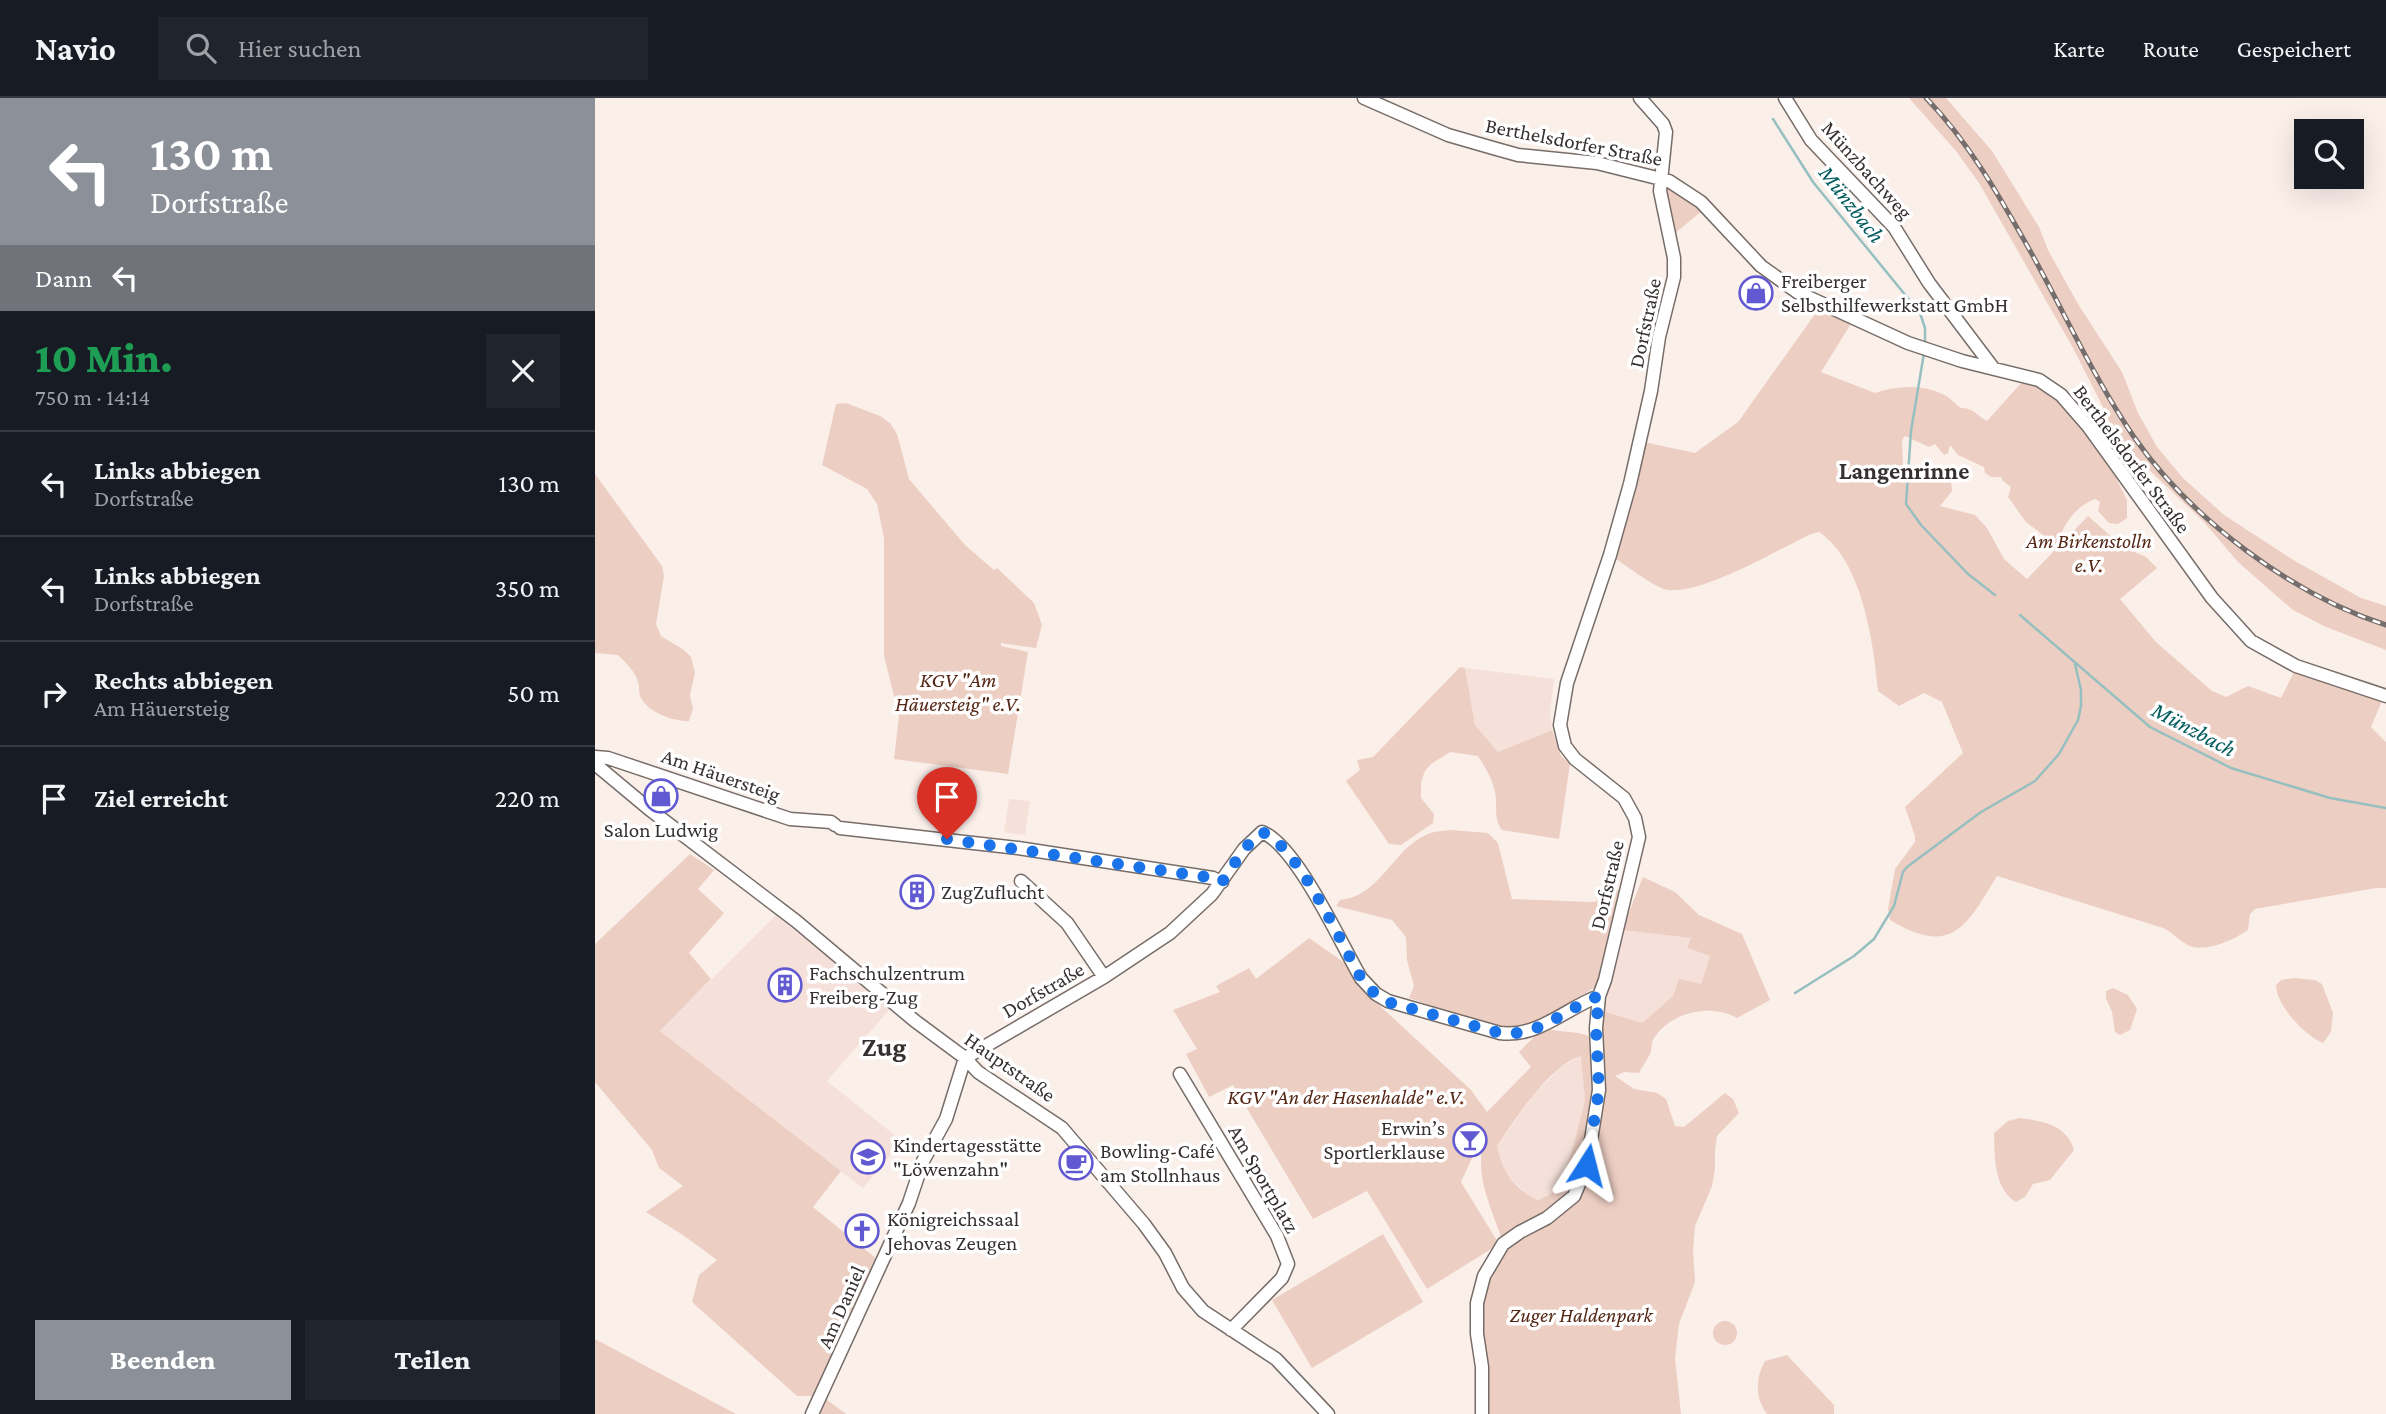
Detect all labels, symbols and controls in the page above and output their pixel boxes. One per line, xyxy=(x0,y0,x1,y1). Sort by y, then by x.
search box xyxy=(158,17,648,80)
icon: search xyxy=(182,29,220,67)
text: Navio xyxy=(35,30,116,67)
text: Hier suchen xyxy=(238,34,362,63)
text: Karte xyxy=(2053,35,2105,62)
text: Route xyxy=(2143,35,2199,62)
text: Gespeichert xyxy=(2237,35,2351,62)
street label: Berthelsdorfer Straße xyxy=(1484,113,1664,171)
street label: Münzbachweg xyxy=(1816,116,1918,224)
map controls xyxy=(2294,119,2364,189)
button: search xyxy=(2294,119,2364,189)
icon: left xyxy=(35,126,126,217)
text: 130 m xyxy=(150,126,273,181)
water label: Münzbach xyxy=(1813,160,1891,248)
text: Dorfstraße xyxy=(150,184,288,220)
icon: left xyxy=(106,259,144,297)
text: Dann xyxy=(35,264,92,293)
place label: Freiberger Selbsthilfewerkstatt GmbH xyxy=(1781,269,2008,317)
shop icon: Freiberger Selbsthilfewerkstatt GmbH xyxy=(1737,274,1775,312)
street label: Dorfstraße xyxy=(1624,276,1666,370)
text: 10 Min. xyxy=(35,334,173,381)
button: close xyxy=(486,334,560,408)
street label: Berthelsdorfer Straße xyxy=(2068,380,2196,538)
text: 750 m · 14:14 xyxy=(35,384,150,410)
text: Links abbiegen xyxy=(94,456,261,485)
district label: Langenrinne xyxy=(1839,457,1969,484)
icon: left xyxy=(35,465,73,503)
text: 130 m xyxy=(499,469,560,498)
text: Dorfstraße xyxy=(94,485,194,511)
park label: Am Birkenstolln e.V. xyxy=(2025,529,2152,577)
text: Links abbiegen xyxy=(94,561,261,590)
icon: left xyxy=(35,570,73,608)
text: 350 m xyxy=(495,574,560,603)
text: Dorfstraße xyxy=(94,590,194,616)
text: Rechts abbiegen xyxy=(94,666,273,695)
park label: KGV "Am Häuersteig" e.V. xyxy=(895,668,1021,716)
icon: right xyxy=(35,675,73,713)
text: 50 m xyxy=(507,679,560,708)
text: Am Häuersteig xyxy=(94,695,230,721)
water label: Münzbach xyxy=(2147,696,2240,762)
street label: Am Häuersteig xyxy=(659,743,783,807)
pin xyxy=(917,767,977,839)
shop icon: Salon Ludwig xyxy=(642,777,680,815)
icon: arrive xyxy=(928,778,966,816)
icon: arrive xyxy=(35,780,73,818)
text: Ziel erreicht xyxy=(94,784,228,813)
text: 220 m xyxy=(495,784,560,813)
place label: Salon Ludwig xyxy=(604,818,718,842)
street label: Dorfstraße xyxy=(1585,838,1629,932)
building icon: ZugZuflucht xyxy=(898,873,936,911)
place label: ZugZuflucht xyxy=(941,880,1045,904)
street label: Dorfstraße xyxy=(998,957,1088,1023)
place label: Fachschulzentrum Freiberg-Zug xyxy=(809,961,965,1009)
building icon: Fachschulzentrum Freiberg-Zug xyxy=(766,966,804,1004)
street label: Hauptstraße xyxy=(960,1027,1060,1107)
district label: Zug xyxy=(862,1031,906,1062)
park label: KGV "An der Hasenhalde" e.V. xyxy=(1227,1085,1465,1109)
place label: Erwin’s Sportlerklause xyxy=(1323,1116,1445,1164)
street label: Am Sportplatz xyxy=(1224,1121,1305,1237)
bar icon: Erwin’s Sportlerklause xyxy=(1451,1121,1489,1159)
position arrow xyxy=(1550,1128,1624,1202)
place label: Kindertagesstätte "Löwenzahn" xyxy=(893,1133,1041,1181)
school or university icon: Kindertagesstätte "Löwenzahn" xyxy=(849,1138,887,1176)
place label: Bowling-Café am Stollnhaus xyxy=(1100,1139,1220,1187)
cafe icon: Bowling-Café am Stollnhaus xyxy=(1057,1144,1095,1182)
place label: Königreichssaal Jehovas Zeugen xyxy=(885,1207,1019,1255)
church icon: Königreichssaal Jehovas Zeugen xyxy=(843,1212,881,1250)
street label: Am Daniel xyxy=(812,1262,870,1352)
park label: Zuger Haldenpark xyxy=(1509,1303,1653,1327)
button: Beenden xyxy=(35,1320,291,1400)
button: Teilen xyxy=(305,1320,560,1400)

